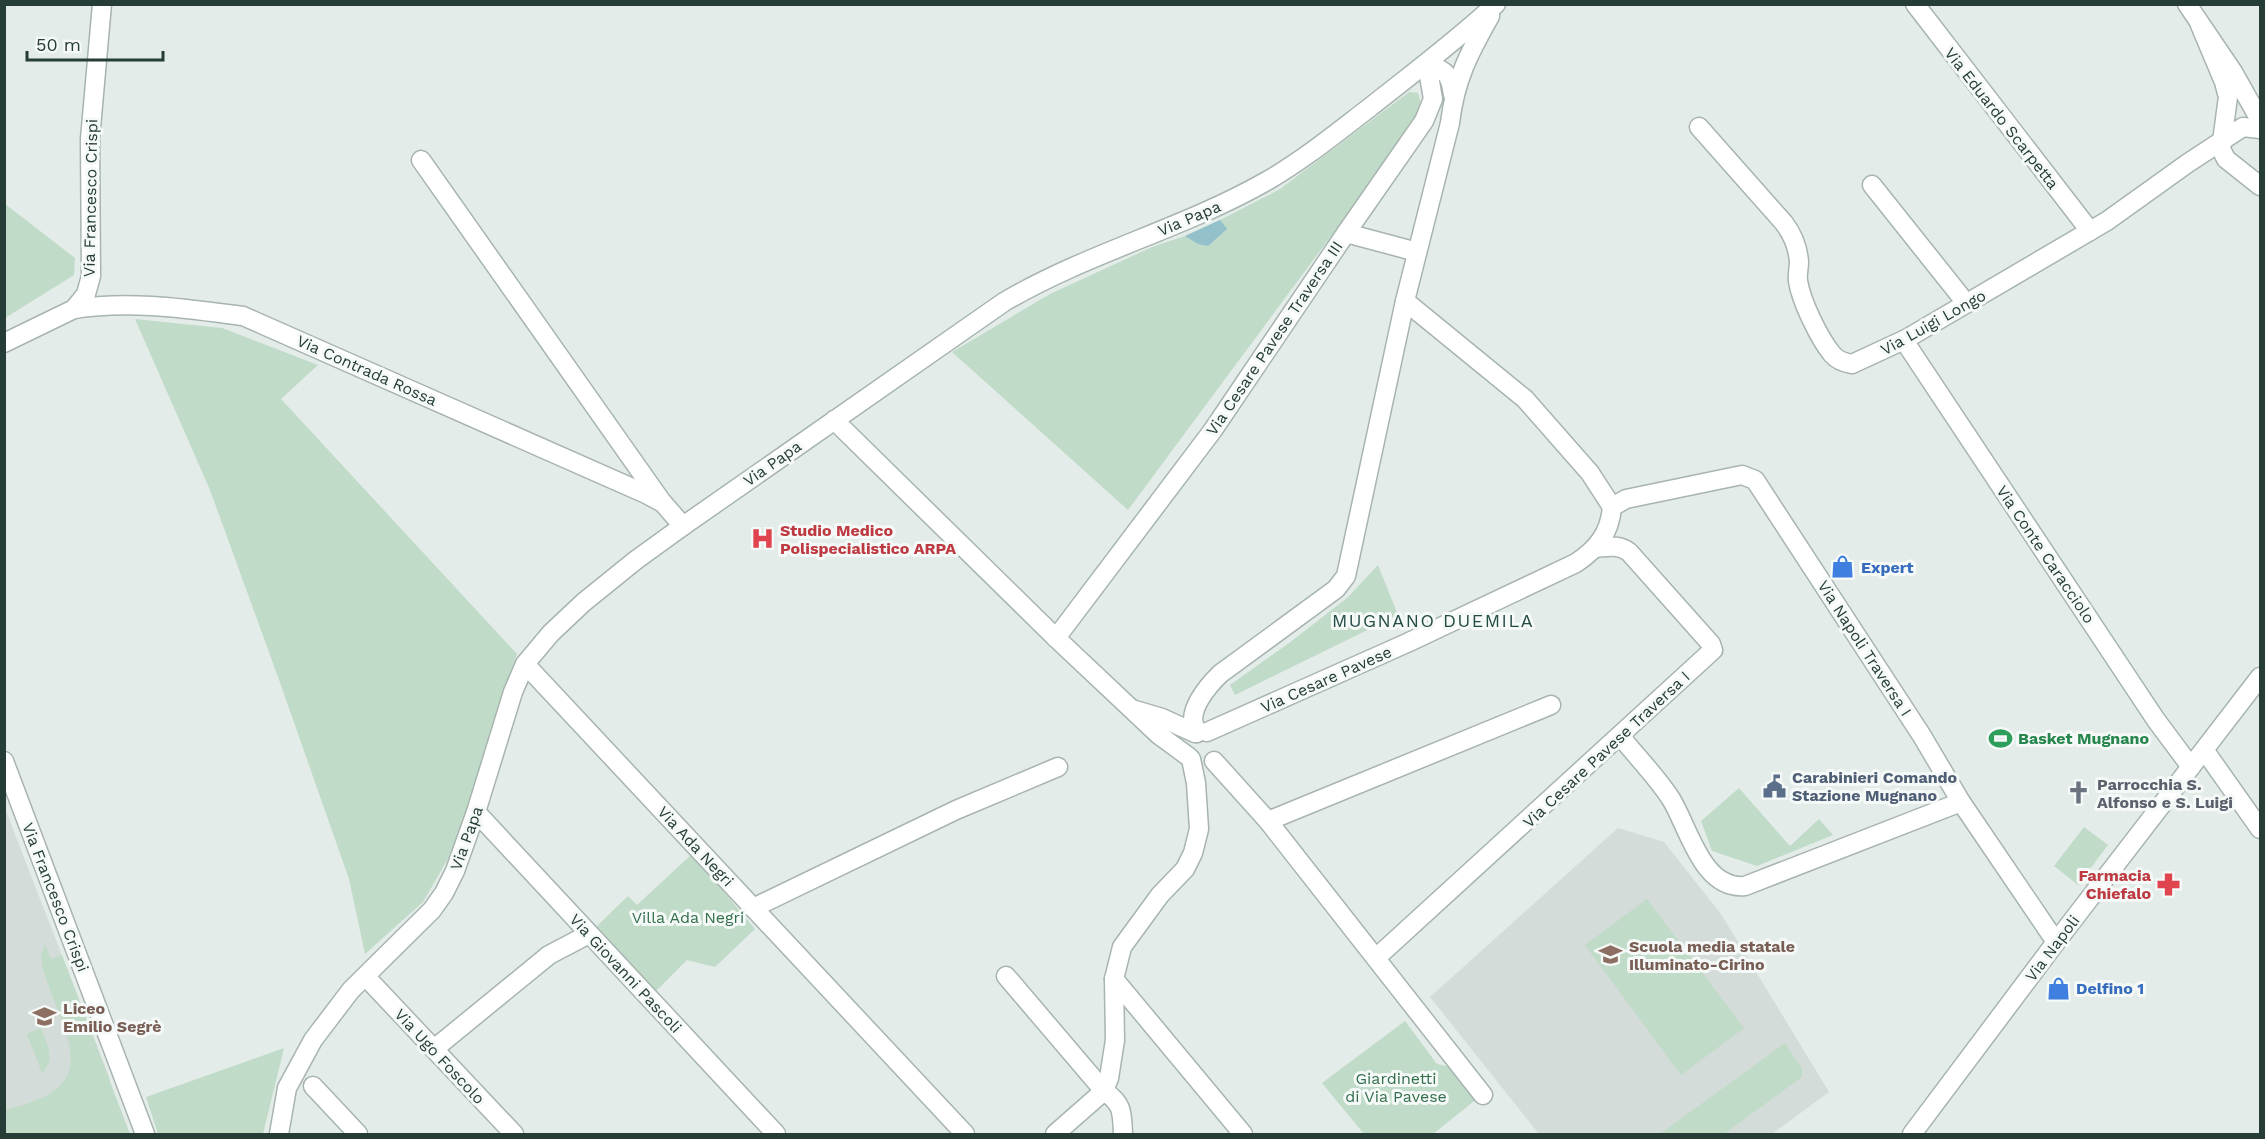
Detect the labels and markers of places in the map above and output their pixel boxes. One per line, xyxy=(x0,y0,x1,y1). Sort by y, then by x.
place label: Studio Medico Polispecialistico ARPA xyxy=(780,521,956,558)
hospital icon: Studio Medico Polispecialistico ARPA xyxy=(749,526,775,552)
shop icon: Expert xyxy=(1830,554,1856,580)
place label: Expert xyxy=(1861,558,1914,577)
sports icon: Basket Mugnano xyxy=(1987,725,2013,751)
place label: Basket Mugnano xyxy=(2018,729,2149,748)
place label: Carabinieri Comando Stazione Mugnano xyxy=(1792,768,1958,805)
public building icon: Carabinieri Comando Stazione Mugnano xyxy=(1761,773,1787,799)
place label: Parrocchia S. Alfonso e S. Luigi xyxy=(2097,775,2233,812)
church icon: Parrocchia S. Alfonso e S. Luigi xyxy=(2066,780,2092,806)
place label: Farmacia Chiefalo xyxy=(2079,866,2152,903)
pharmacy icon: Farmacia Chiefalo xyxy=(2156,871,2182,897)
place label: Scuola media statale Illuminato-Cirino xyxy=(1629,937,1795,974)
school or university icon: Scuola media statale Illuminato-Cirino xyxy=(1598,942,1624,968)
shop icon: Delfino 1 xyxy=(2045,975,2071,1001)
place label: Delfino 1 xyxy=(2076,979,2144,998)
place label: Liceo Emilio Segrè xyxy=(63,999,161,1036)
school or university icon: Liceo Emilio Segrè xyxy=(32,1004,58,1030)

